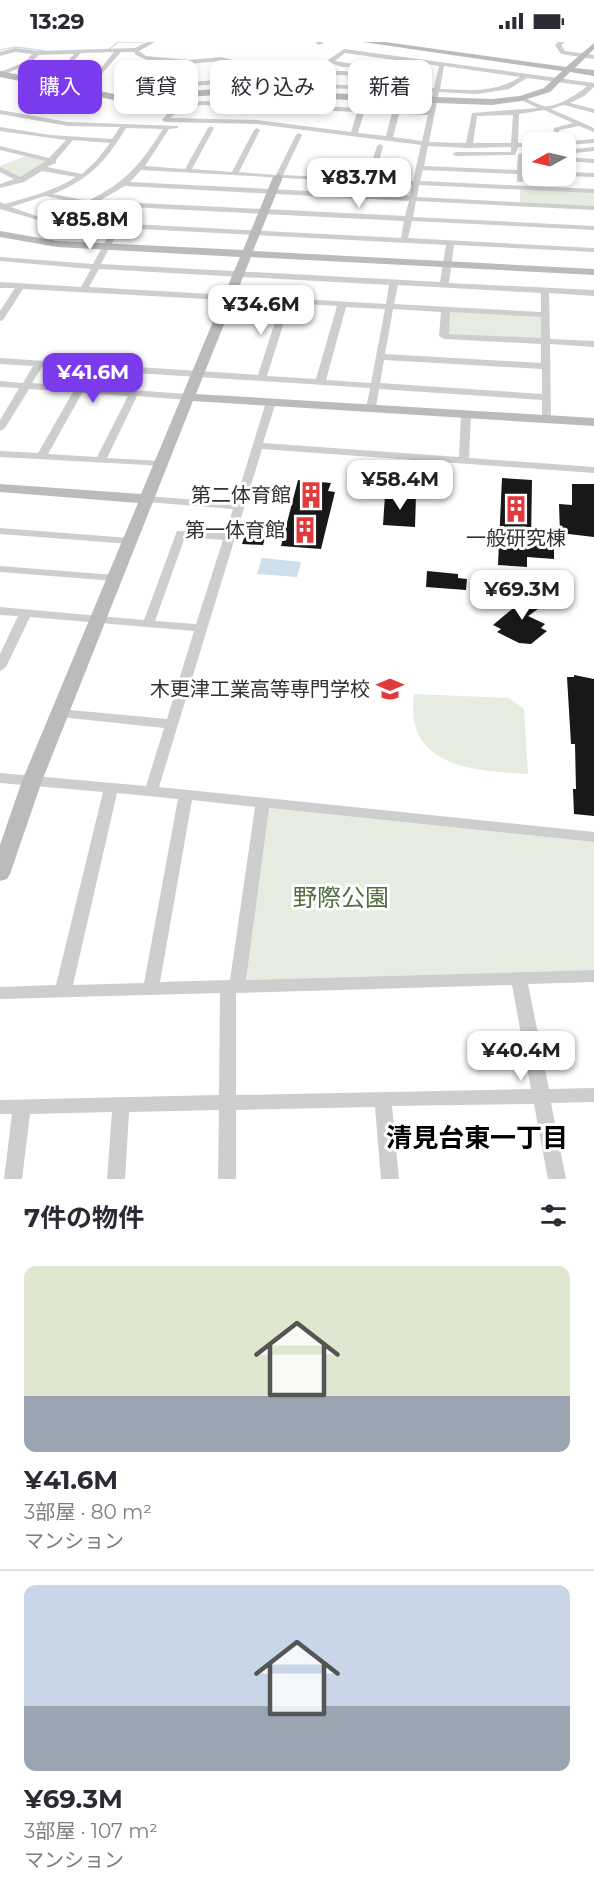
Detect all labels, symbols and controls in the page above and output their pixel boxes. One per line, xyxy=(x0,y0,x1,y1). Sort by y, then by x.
text: 13:29 xyxy=(30,8,84,35)
chip: 購入 xyxy=(18,60,102,114)
chip: 賃貸 xyxy=(114,60,198,114)
chip: 絞り込み xyxy=(210,60,336,114)
chip: 新着 xyxy=(348,60,432,114)
north arrow xyxy=(522,132,576,186)
map controls xyxy=(522,132,576,186)
pin: ¥83.7M xyxy=(310,158,408,209)
text: ¥83.7M xyxy=(321,165,397,189)
pin: ¥85.8M xyxy=(41,200,139,251)
text: ¥85.8M xyxy=(51,207,129,231)
pin: ¥34.6M xyxy=(212,285,310,336)
text: ¥34.6M xyxy=(222,292,300,316)
pin: ¥41.6M xyxy=(44,353,142,404)
text: ¥41.6M xyxy=(57,360,129,384)
pin: ¥58.4M xyxy=(351,460,449,511)
text: ¥58.4M xyxy=(361,467,439,491)
building icon: 第二体育館 xyxy=(296,480,326,510)
place label: 第二体育館 xyxy=(191,483,291,507)
building icon: 一般研究棟 xyxy=(501,494,531,524)
building icon: 第一体育館 xyxy=(290,515,320,545)
place label: 第一体育館 xyxy=(185,518,285,542)
place label: 一般研究棟 xyxy=(466,526,566,550)
pin: ¥69.3M xyxy=(473,570,571,621)
text: ¥69.3M xyxy=(484,577,560,601)
school or university icon: 木更津工業高等専門学校 xyxy=(375,674,405,704)
place label: 木更津工業高等専門学校 xyxy=(150,677,370,701)
park label: 野際公園 xyxy=(293,883,389,912)
pin: ¥40.4M xyxy=(472,1031,570,1082)
text: ¥40.4M xyxy=(481,1038,561,1062)
district label: 清見台東一丁目 xyxy=(386,1122,568,1154)
icon: filters xyxy=(537,1199,570,1232)
text: 7件の物件 xyxy=(24,1202,144,1234)
icon: home xyxy=(243,1305,351,1413)
text: ¥41.6M xyxy=(24,1464,118,1496)
text: 3部屋 · 80 m² xyxy=(24,1500,152,1524)
text: マンション xyxy=(24,1529,124,1553)
icon: home xyxy=(243,1624,351,1732)
text: ¥69.3M xyxy=(24,1783,123,1815)
text: 3部屋 · 107 m² xyxy=(24,1819,158,1843)
text: マンション xyxy=(24,1848,124,1872)

